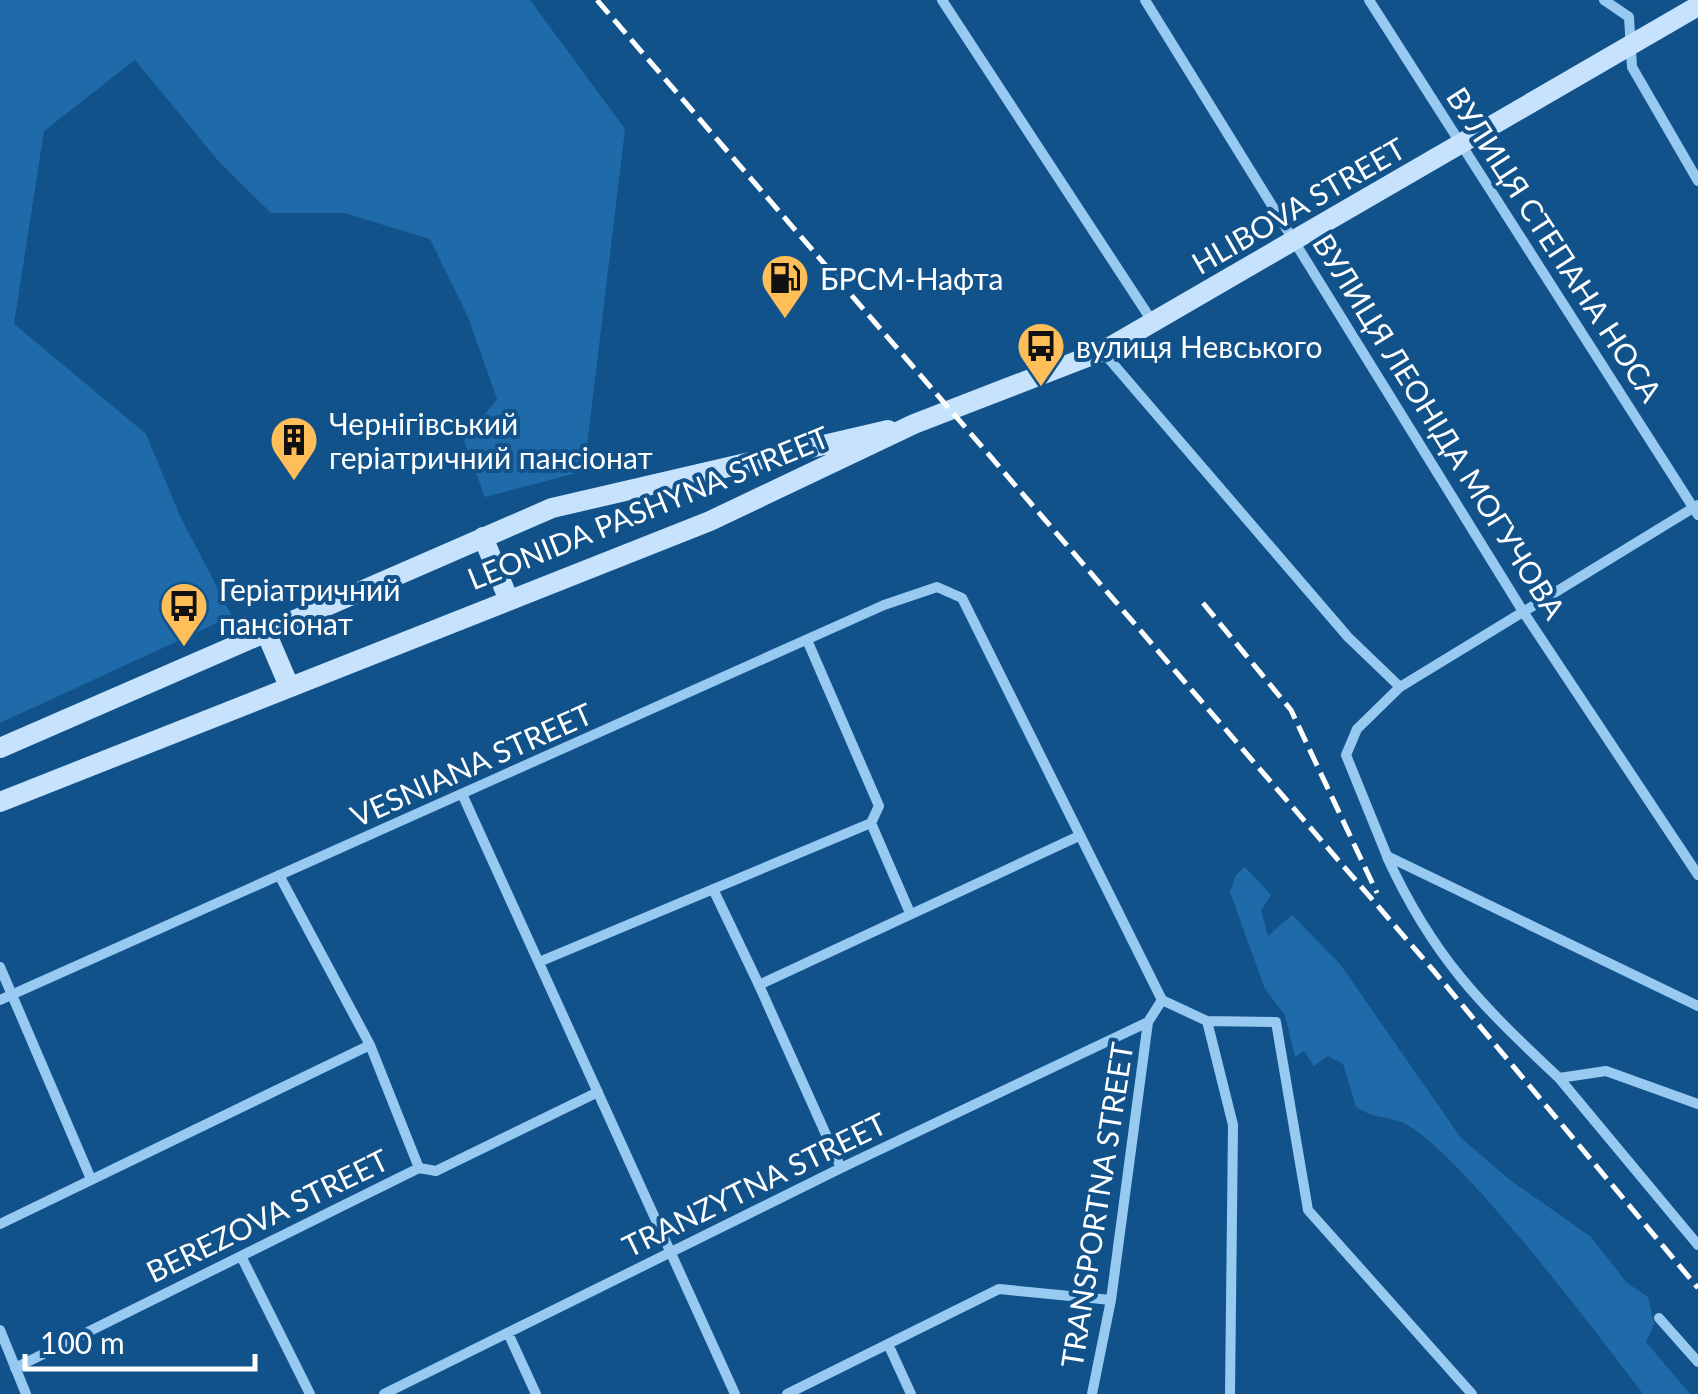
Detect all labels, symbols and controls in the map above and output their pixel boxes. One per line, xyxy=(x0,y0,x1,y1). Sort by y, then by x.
street label: ВУЛИЦЯ СТЕПАНА НОСА xyxy=(1440,80,1670,408)
street label: HLIBOVA STREET xyxy=(1185,129,1411,281)
street label: ВУЛИЦЯ ЛЕОНІДА МОГУЧОВА xyxy=(1306,227,1574,626)
fuel station icon: БРСМ-Нафта xyxy=(759,252,811,320)
place label: БРСМ-Нафта xyxy=(820,260,1004,296)
bus stop icon: вулиця Невського xyxy=(1015,320,1067,388)
place label: вулиця Невського xyxy=(1076,328,1322,364)
place label: Чернігівський геріатричний пансіонат xyxy=(329,405,653,475)
building icon: Чернігівський геріатричний пансіонат xyxy=(268,414,320,482)
street label: LEONIDA PASHYNA STREET xyxy=(462,418,834,596)
place label: Геріатричний пансіонат xyxy=(219,571,400,641)
bus stop icon: Геріатричний пансіонат xyxy=(158,580,210,648)
street label: VESNIANA STREET xyxy=(345,694,598,833)
street label: TRANSPORTNA STREET xyxy=(1052,1039,1140,1370)
street label: TRANZYTNA STREET xyxy=(616,1104,892,1264)
street label: BEREZOVA STREET xyxy=(140,1141,394,1289)
scale bar xyxy=(25,1309,255,1371)
text: 100 m xyxy=(40,1324,125,1360)

